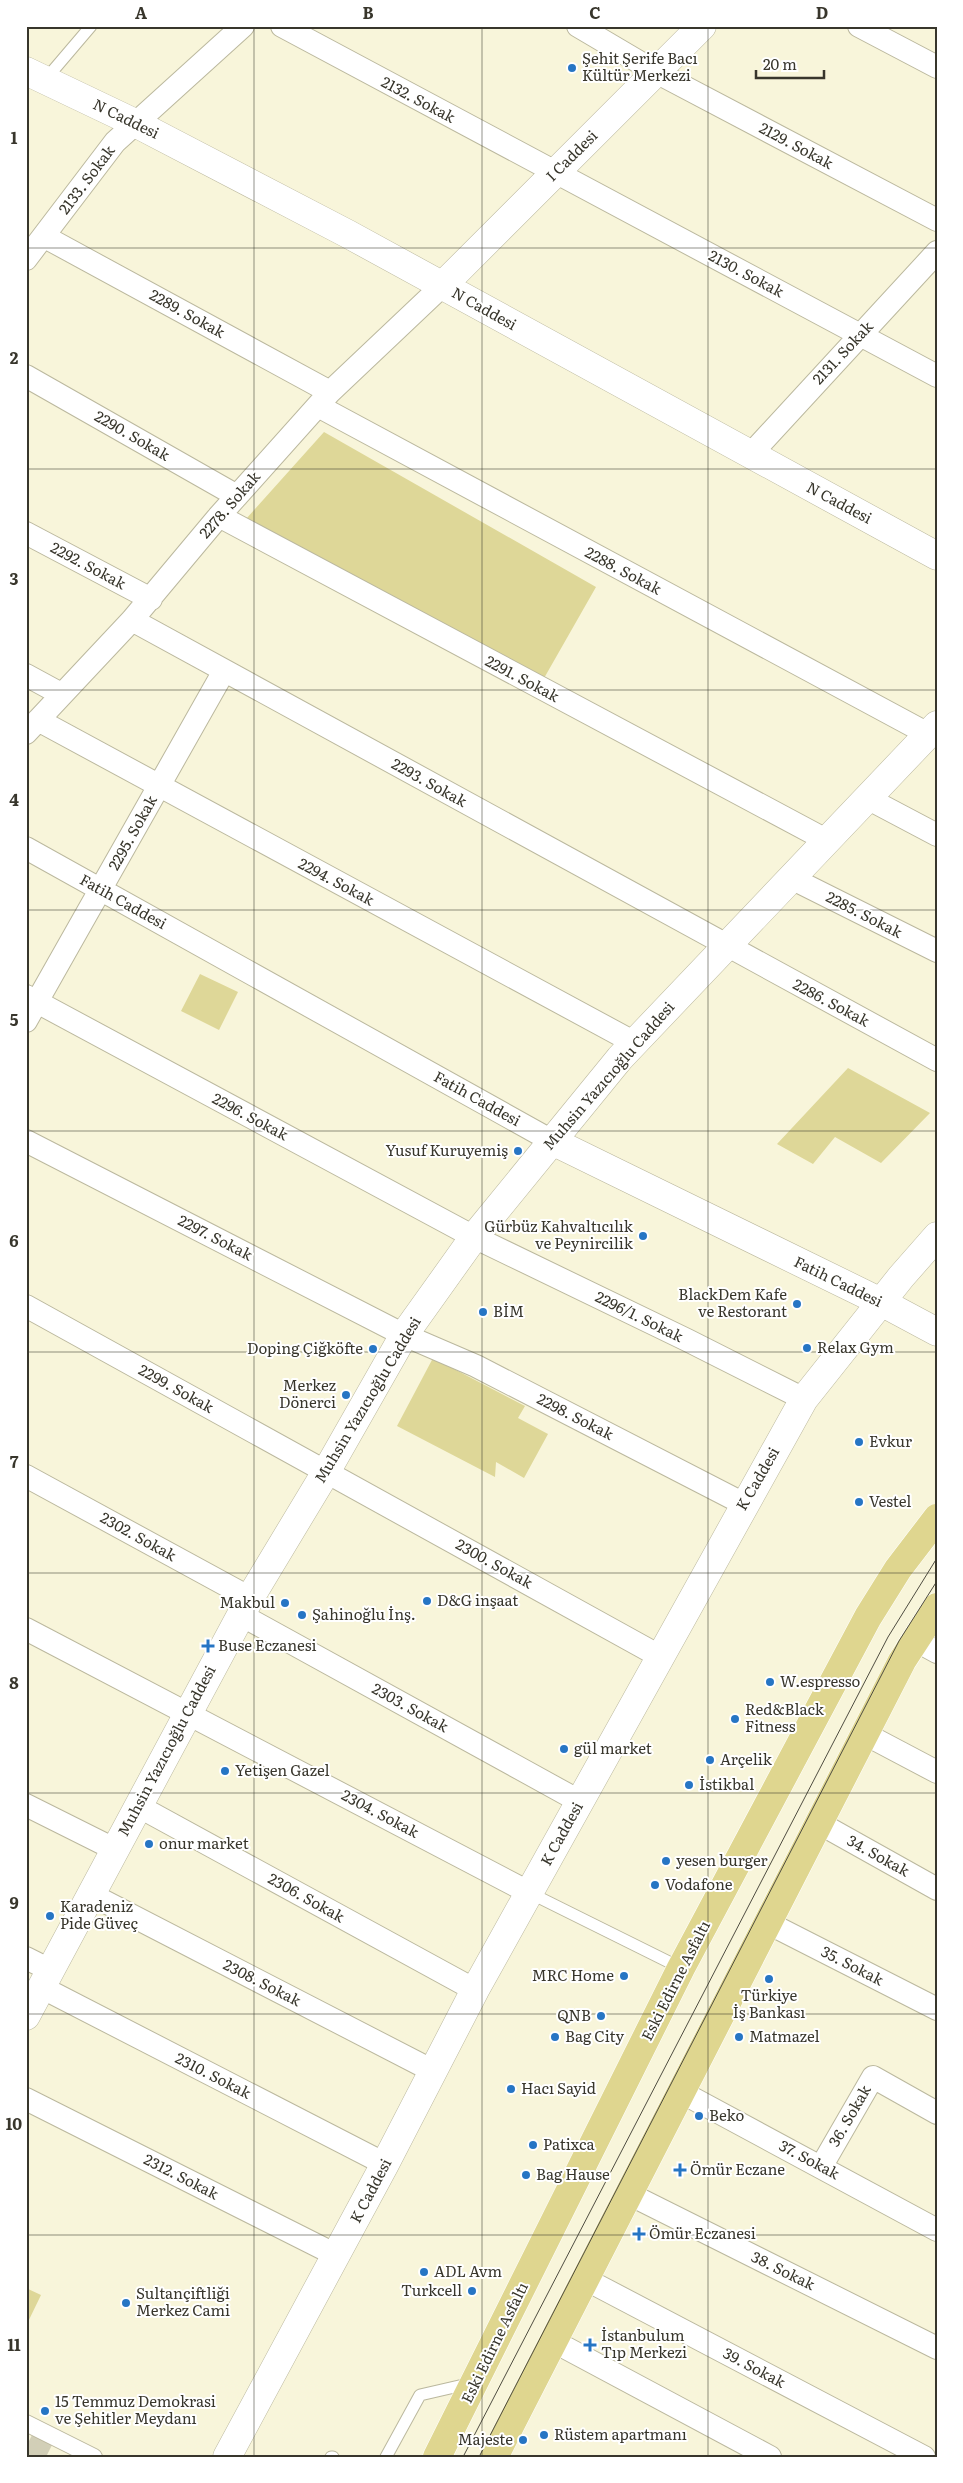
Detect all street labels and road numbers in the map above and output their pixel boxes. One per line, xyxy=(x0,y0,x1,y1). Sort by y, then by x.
street label: 2132. Sokak xyxy=(378,70,461,128)
street label: N Caddesi xyxy=(90,92,164,144)
street label: 2129. Sokak xyxy=(756,115,839,174)
street label: I Caddesi xyxy=(540,124,602,186)
street label: 2133. Sokak xyxy=(52,139,120,219)
street label: 2130. Sokak xyxy=(705,243,789,303)
street label: N Caddesi xyxy=(448,280,521,335)
street label: 2289. Sokak xyxy=(146,282,230,343)
street label: 2131. Sokak xyxy=(806,314,878,389)
street label: 2290. Sokak xyxy=(91,404,175,466)
street label: 2278. Sokak xyxy=(193,465,265,543)
street label: N Caddesi xyxy=(803,475,877,529)
street label: 2292. Sokak xyxy=(47,535,131,595)
street label: 2288. Sokak xyxy=(581,540,667,600)
street label: 2291. Sokak xyxy=(482,648,565,707)
street label: 2293. Sokak xyxy=(388,751,472,812)
street label: 2295. Sokak xyxy=(102,790,162,874)
street label: 2294. Sokak xyxy=(295,851,380,911)
street label: Fatih Caddesi xyxy=(76,867,171,934)
street label: 2285. Sokak xyxy=(822,885,908,943)
street label: 2286. Sokak xyxy=(789,972,875,1032)
street label: Muhsin Yazıcıoğlu Caddesi xyxy=(537,996,679,1154)
street label: Fatih Caddesi xyxy=(430,1064,525,1131)
street label: 2296. Sokak xyxy=(209,1086,294,1146)
street label: 2297. Sokak xyxy=(174,1208,258,1266)
street label: Fatih Caddesi xyxy=(790,1249,887,1312)
street label: 2296/1. Sokak xyxy=(592,1284,688,1347)
street label: Muhsin Yazıcıoğlu Caddesi xyxy=(308,1312,426,1487)
street label: 2299. Sokak xyxy=(135,1358,219,1418)
street label: 2298. Sokak xyxy=(533,1387,619,1445)
street label: K Caddesi xyxy=(729,1442,784,1514)
street label: 2302. Sokak xyxy=(97,1505,182,1566)
street label: 2300. Sokak xyxy=(452,1532,538,1594)
street label: Muhsin Yazıcıoğlu Caddesi xyxy=(111,1661,221,1840)
street label: 2303. Sokak xyxy=(368,1676,454,1738)
street label: 2304. Sokak xyxy=(338,1783,424,1843)
street label: K Caddesi xyxy=(534,1797,588,1869)
street label: 34. Sokak xyxy=(843,1828,915,1882)
street label: 2306. Sokak xyxy=(264,1866,350,1928)
street label: Eski Edirne Asfaltı xyxy=(634,1916,715,2044)
street label: 35. Sokak xyxy=(817,1939,889,1991)
street label: 2308. Sokak xyxy=(220,1952,306,2011)
street label: 2310. Sokak xyxy=(172,2046,256,2104)
street label: 36. Sokak xyxy=(822,2079,876,2150)
street label: 37. Sokak xyxy=(775,2133,845,2185)
street label: 2312. Sokak xyxy=(140,2147,224,2205)
street label: K Caddesi xyxy=(343,2154,396,2227)
street label: 38. Sokak xyxy=(748,2244,820,2295)
street label: Eski Edirne Asfaltı xyxy=(454,2278,533,2407)
street label: 39. Sokak xyxy=(719,2341,791,2393)

